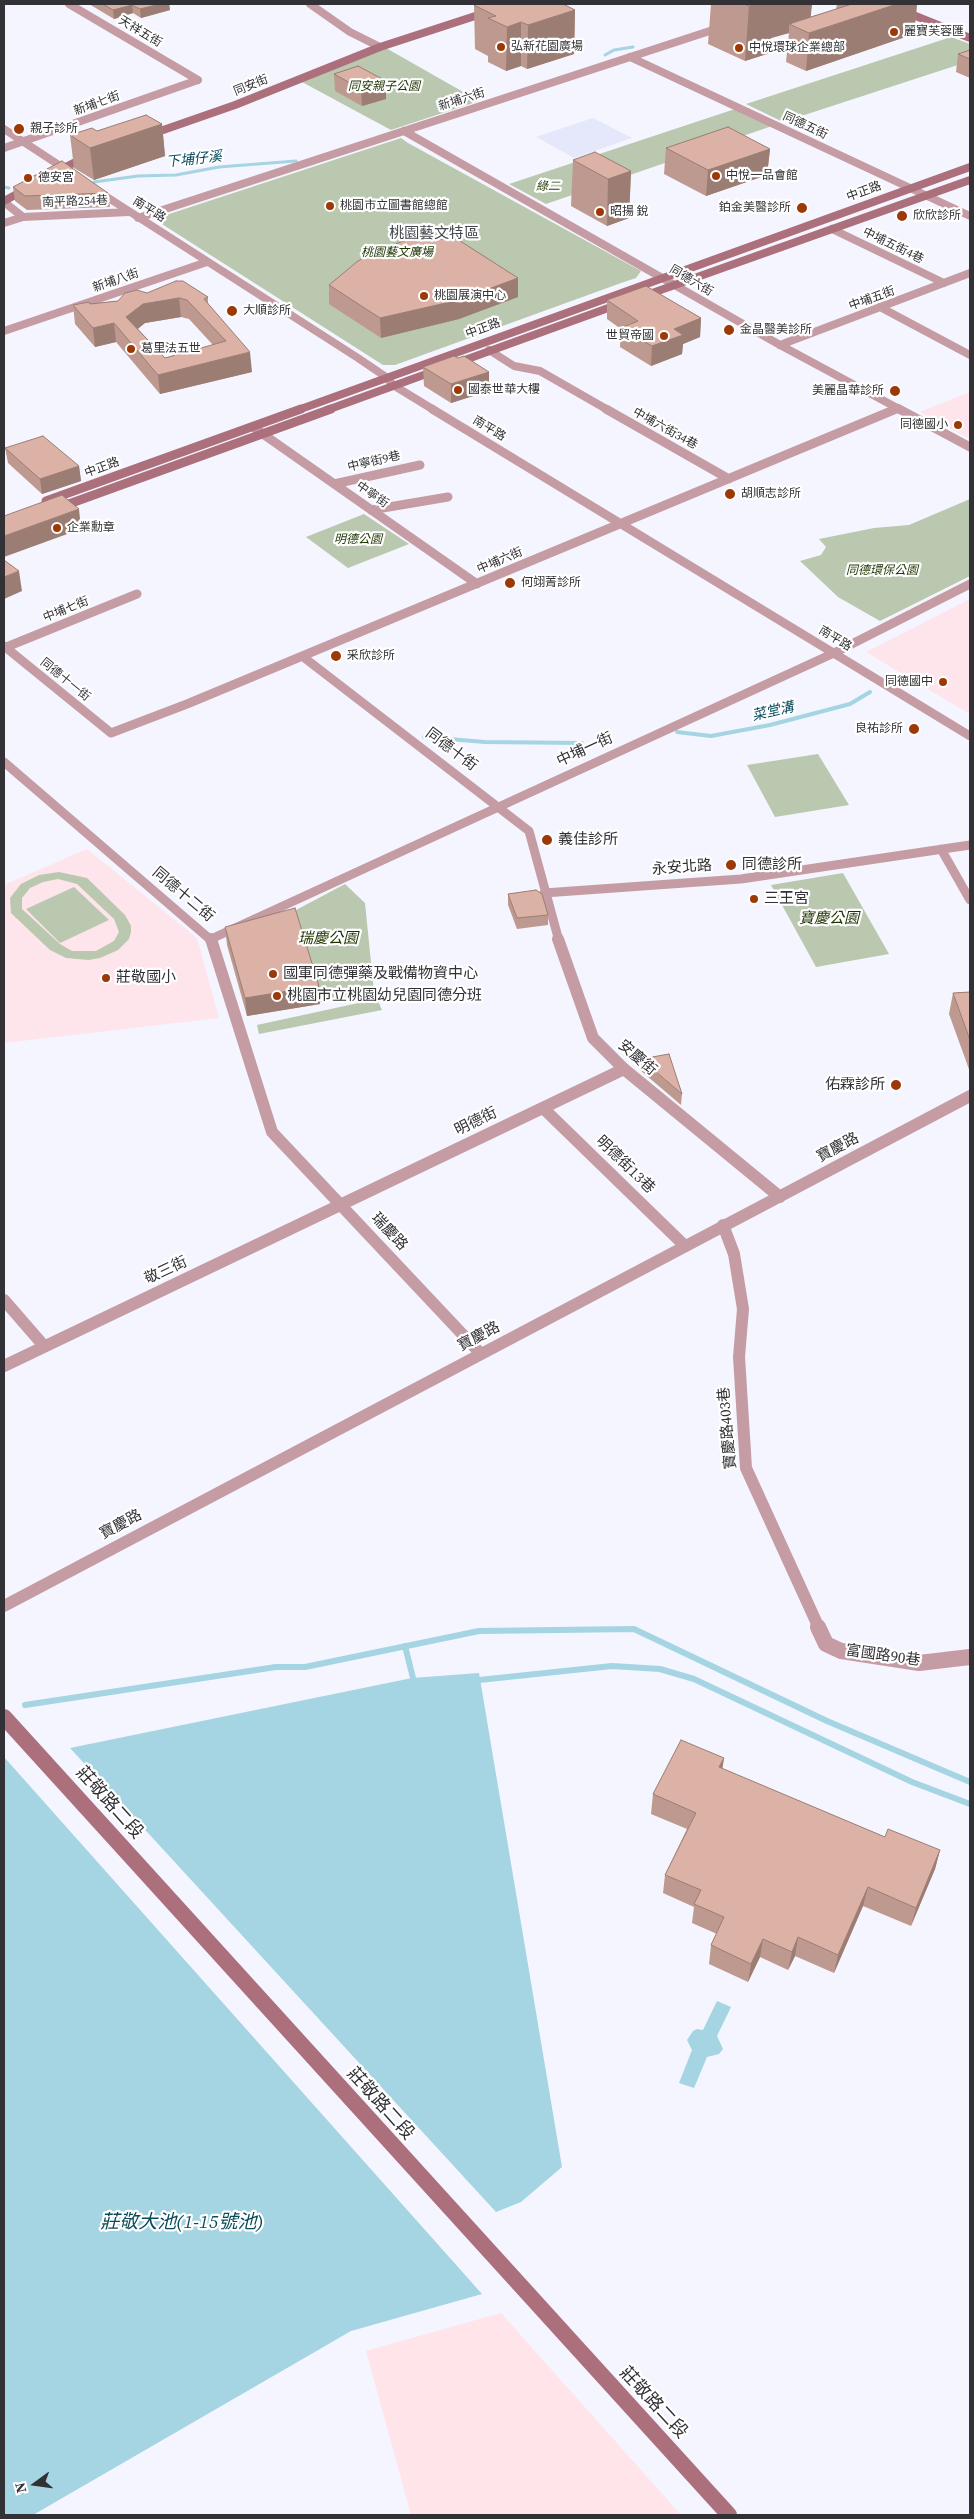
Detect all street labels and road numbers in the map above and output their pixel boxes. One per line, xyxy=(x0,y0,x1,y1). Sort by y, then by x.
street label: 天祥五街 xyxy=(116,13,164,51)
street label: 同安街 xyxy=(232,73,270,99)
street label: 新埔六街 xyxy=(437,86,487,114)
street label: 新埔七街 xyxy=(72,89,122,119)
street label: 同德五街 xyxy=(780,109,830,143)
street label: 中正路 xyxy=(845,179,883,205)
street label: 南平路254巷 xyxy=(42,194,108,210)
street label: 南平路 xyxy=(130,194,168,226)
street label: 中埔五街4巷 xyxy=(860,225,926,267)
street label: 同德六街 xyxy=(667,262,715,300)
street label: 新埔八街 xyxy=(91,266,141,296)
street label: 中埔五街 xyxy=(847,284,897,314)
street label: 中正路 xyxy=(464,316,502,342)
street label: 中埔六街34巷 xyxy=(630,405,700,453)
street label: 南平路 xyxy=(470,414,508,444)
street label: 中寧街9巷 xyxy=(346,449,402,475)
street label: 中正路 xyxy=(83,455,121,481)
street label: 中寧街 xyxy=(353,479,391,511)
street label: 中埔六街 xyxy=(475,545,525,577)
street label: 中埔七街 xyxy=(41,594,91,626)
street label: 南平路 xyxy=(816,624,854,654)
street label: 同德十一街 xyxy=(37,656,93,704)
street label: 同德十街 xyxy=(422,725,480,775)
street label: 中埔一街 xyxy=(554,729,616,771)
street label: 永安北路 xyxy=(651,857,713,879)
street label: 同德十二街 xyxy=(148,864,218,926)
street label: 安慶街 xyxy=(614,1036,660,1080)
street label: 明德街 xyxy=(452,1104,500,1140)
street label: 寶慶路 xyxy=(814,1129,862,1167)
street label: 明德街13巷 xyxy=(592,1132,658,1198)
street label: 瑞慶路 xyxy=(367,1209,411,1255)
street label: 敬三街 xyxy=(142,1253,190,1289)
street label: 寶慶路 xyxy=(455,1318,503,1356)
street label: 寶慶路403巷 xyxy=(715,1386,741,1470)
street label: 寶慶路 xyxy=(97,1506,145,1544)
street label: 富國路90巷 xyxy=(845,1642,921,1670)
street label: 莊敬路二段 xyxy=(71,1762,147,1844)
street label: 莊敬路二段 xyxy=(342,2063,418,2145)
street label: 莊敬路二段 xyxy=(614,2363,692,2443)

